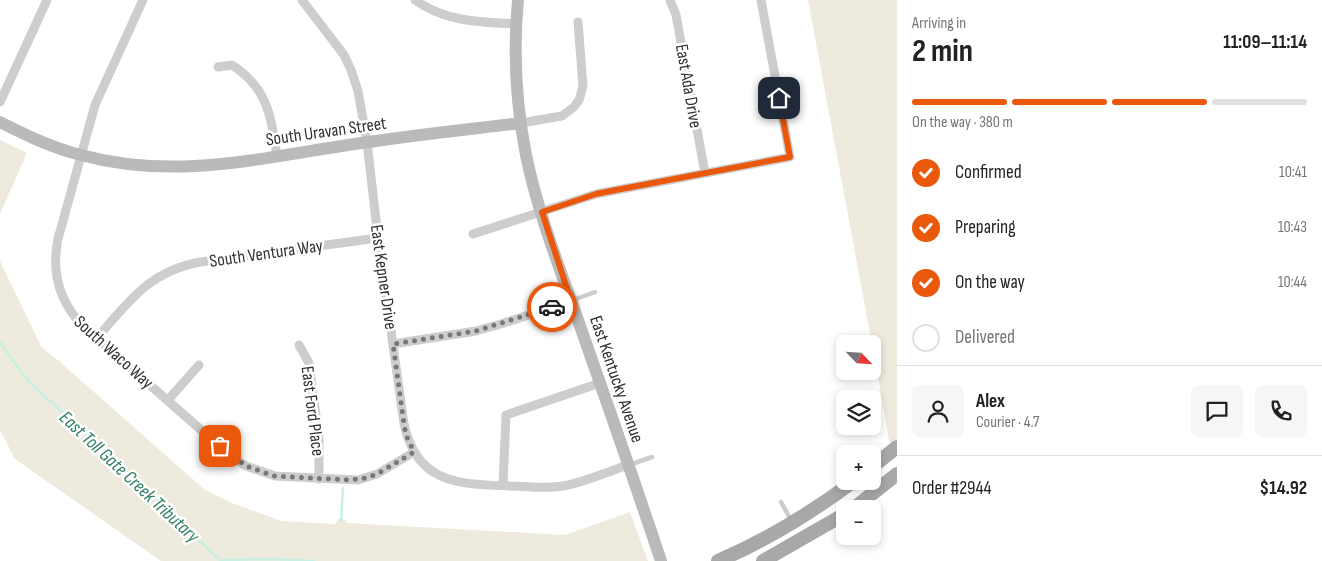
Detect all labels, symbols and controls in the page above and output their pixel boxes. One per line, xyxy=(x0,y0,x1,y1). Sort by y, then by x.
text: Arriving in xyxy=(912,14,966,33)
text: 11:09–11:14 xyxy=(1223,31,1307,54)
text: 2 min xyxy=(912,32,973,71)
street label: East Ada Drive xyxy=(671,42,706,130)
pin xyxy=(758,77,800,119)
icon: home xyxy=(765,84,793,112)
street label: South Uravan Street xyxy=(264,113,388,150)
text: On the way · 380 m xyxy=(912,113,1013,132)
icon: check xyxy=(912,159,940,187)
text: Confirmed xyxy=(955,161,1022,184)
text: 10:41 xyxy=(1279,163,1307,182)
icon: check xyxy=(912,214,940,242)
text: Preparing xyxy=(955,216,1016,239)
text: 10:43 xyxy=(1278,218,1307,237)
street label: East Kepner Drive xyxy=(366,223,401,331)
street label: South Ventura Way xyxy=(208,235,324,272)
icon: check xyxy=(912,269,940,297)
text: On the way xyxy=(955,271,1025,294)
text: 10:44 xyxy=(1278,273,1307,292)
courier xyxy=(527,282,577,332)
icon: car xyxy=(538,293,566,321)
street label: South Waco Way xyxy=(70,311,158,393)
street label: East Kentucky Avenue xyxy=(585,313,648,445)
text: Delivered xyxy=(955,326,1015,349)
north arrow xyxy=(836,335,881,380)
map controls xyxy=(836,335,881,545)
street label: East Ford Place xyxy=(297,365,328,457)
button: person xyxy=(912,385,964,437)
button: chat xyxy=(1191,385,1243,437)
button: phone xyxy=(1255,385,1307,437)
button: layers xyxy=(836,390,881,435)
text: Alex xyxy=(976,390,1005,413)
water label: East Toll Gate Creek Tributary xyxy=(54,406,204,548)
text: Courier · 4.7 xyxy=(976,413,1039,432)
pin xyxy=(199,425,241,467)
icon: bag xyxy=(206,432,234,460)
button: + xyxy=(836,445,881,490)
text: Order #2944 xyxy=(912,477,991,500)
text: $14.92 xyxy=(1259,477,1307,500)
button: − xyxy=(836,500,881,545)

